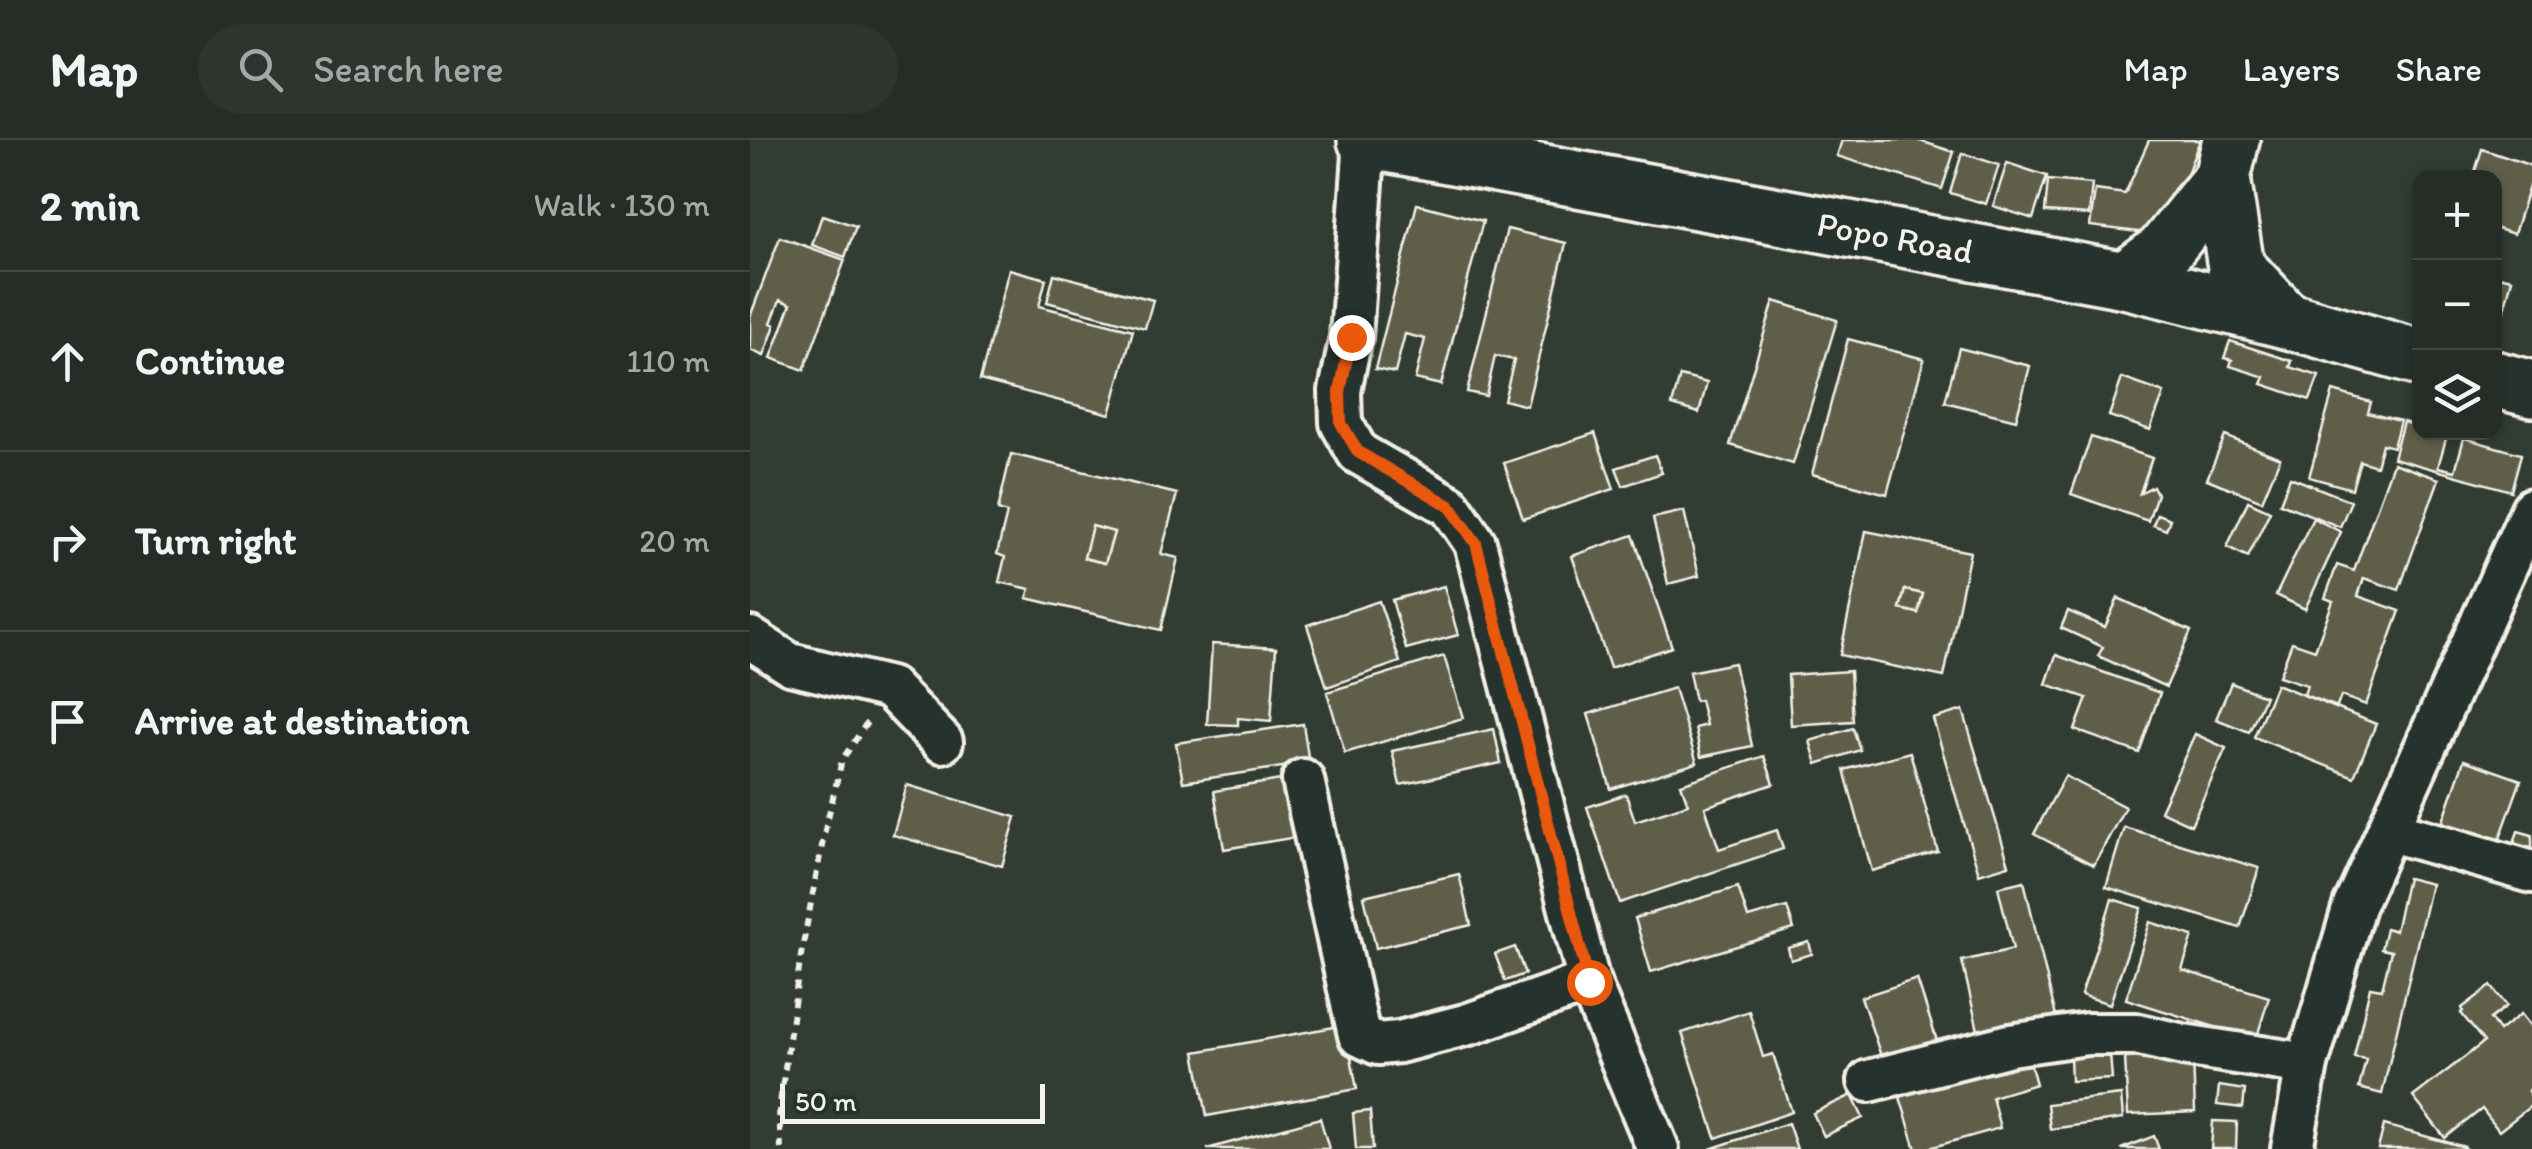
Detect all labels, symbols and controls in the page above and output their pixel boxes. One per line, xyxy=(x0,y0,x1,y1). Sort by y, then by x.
search box xyxy=(198,24,898,114)
text: Map xyxy=(50,40,138,98)
icon: search xyxy=(233,42,288,97)
text: Search here xyxy=(313,46,504,92)
text: Map xyxy=(2124,48,2188,90)
text: Layers xyxy=(2243,48,2340,90)
text: Share xyxy=(2395,48,2482,90)
map controls xyxy=(2412,170,2502,440)
button: + xyxy=(2412,170,2502,260)
text: 2 min xyxy=(40,180,140,231)
text: Walk · 130 m xyxy=(534,186,710,224)
street label: Popo Road xyxy=(1814,203,1977,273)
button: − xyxy=(2412,260,2502,350)
route end xyxy=(1329,315,1375,361)
icon: ahead xyxy=(40,334,95,389)
text: Continue xyxy=(135,338,285,384)
text: 110 m xyxy=(626,342,710,380)
button: layers xyxy=(2412,350,2502,440)
icon: right xyxy=(40,514,95,569)
text: Turn right xyxy=(135,518,297,564)
text: 20 m xyxy=(639,522,710,560)
icon: arrive xyxy=(40,694,95,749)
text: Arrive at destination xyxy=(135,698,470,744)
route start xyxy=(1567,960,1613,1006)
scale bar xyxy=(780,1079,1045,1124)
text: 50 m xyxy=(795,1084,857,1118)

